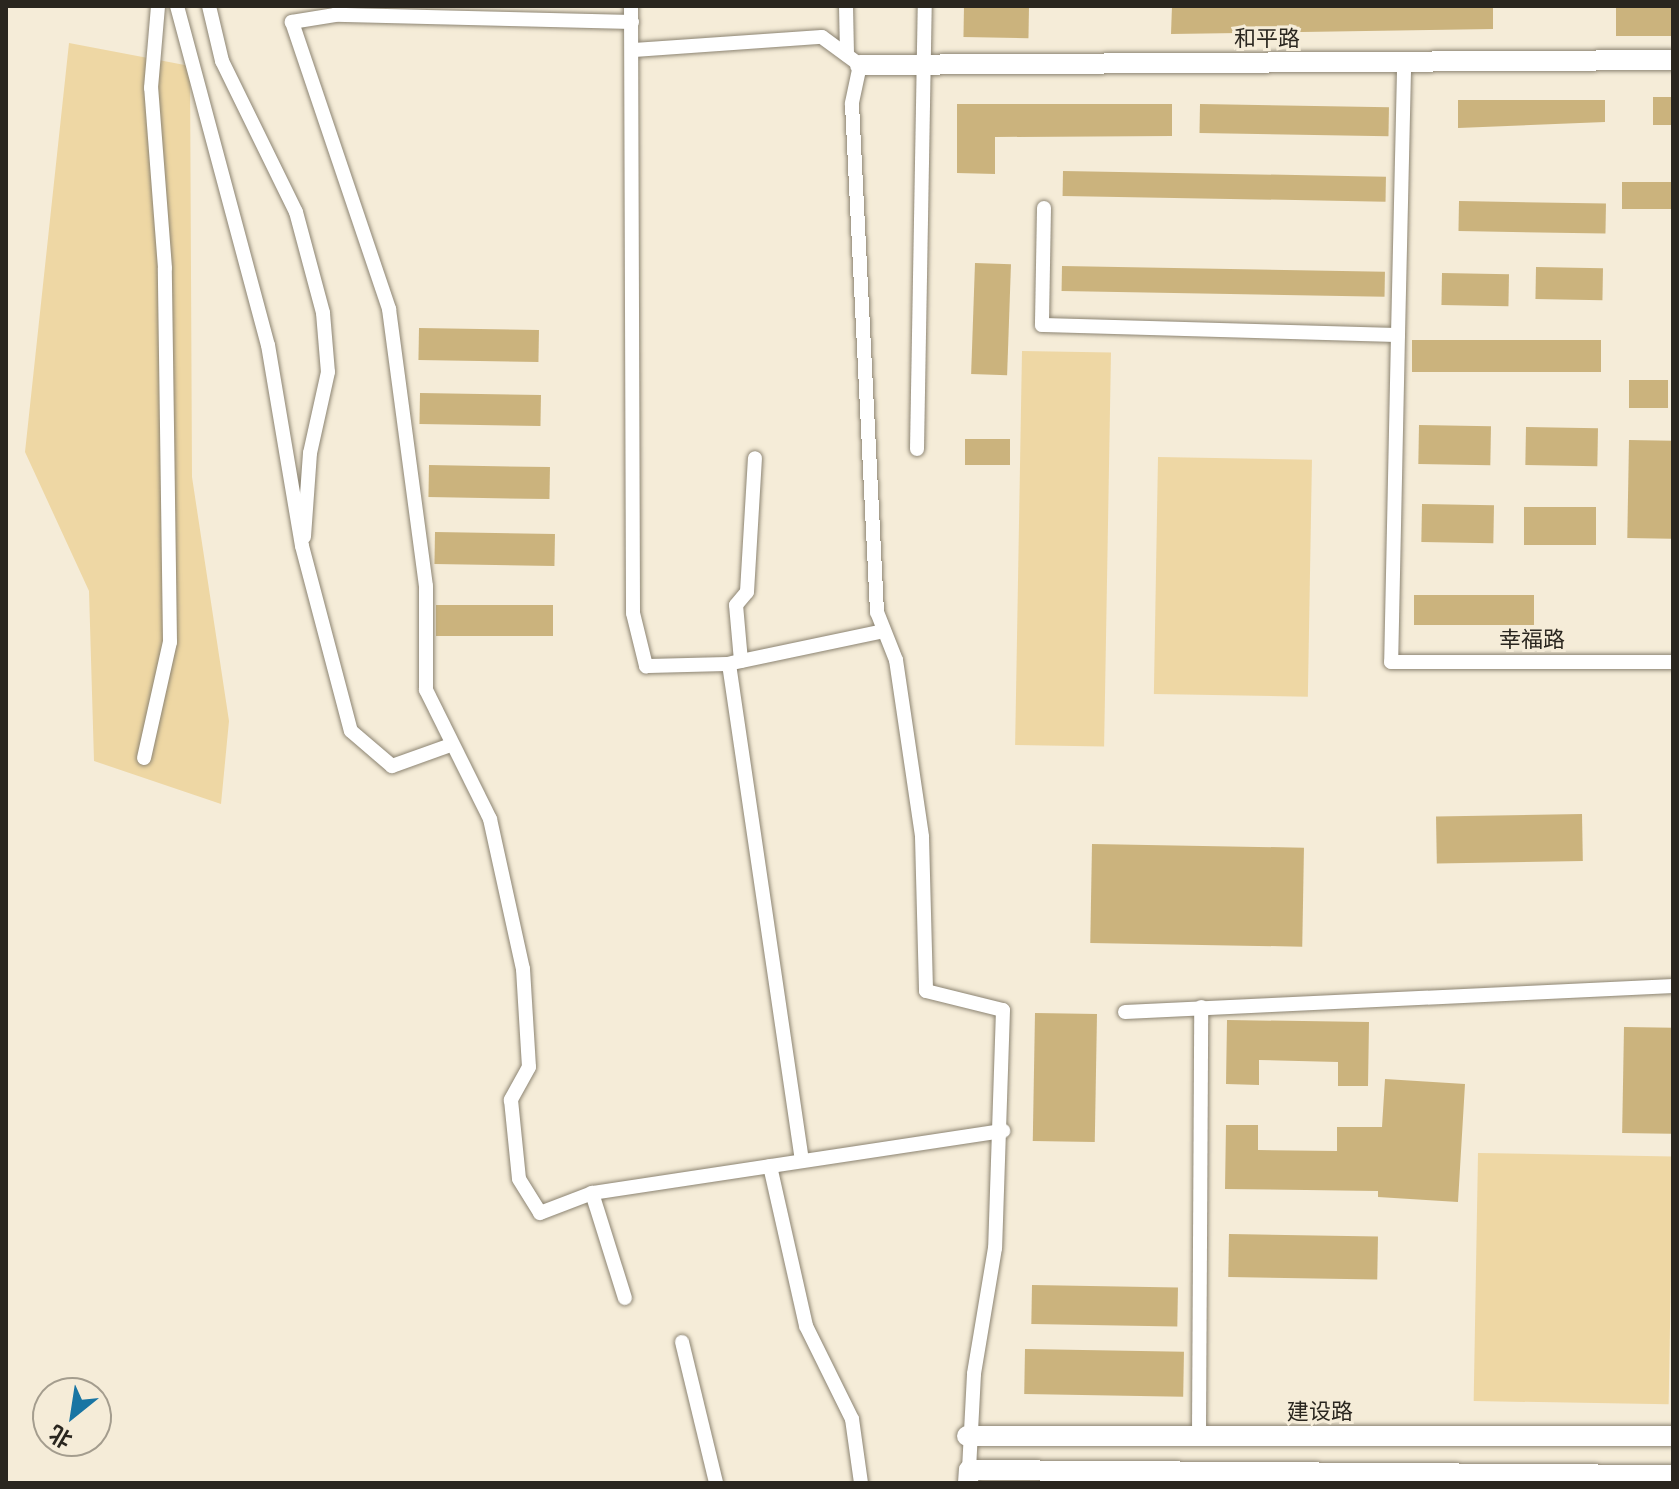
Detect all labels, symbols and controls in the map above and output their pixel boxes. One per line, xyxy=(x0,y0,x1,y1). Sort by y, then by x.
street label: 和平路 xyxy=(1234,26,1300,52)
street label: 幸福路 xyxy=(1499,627,1565,653)
north arrow xyxy=(32,1377,112,1457)
street label: 建设路 xyxy=(1287,1399,1353,1425)
text: 北 xyxy=(45,1420,77,1453)

